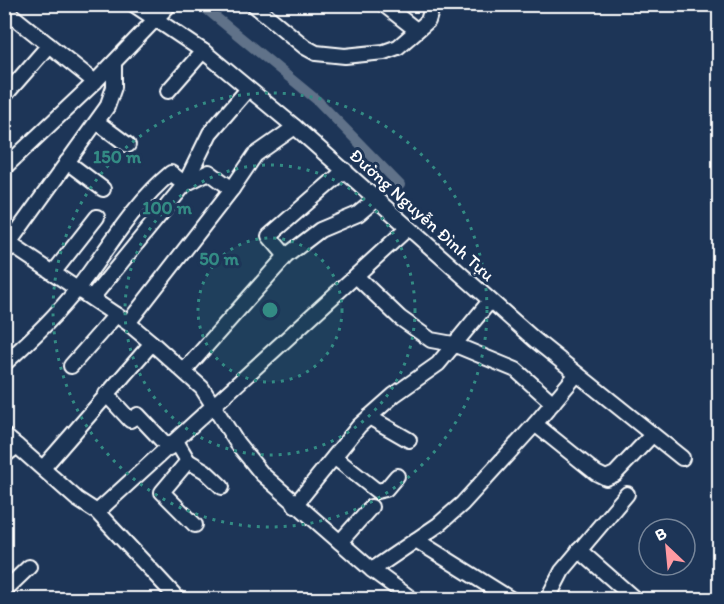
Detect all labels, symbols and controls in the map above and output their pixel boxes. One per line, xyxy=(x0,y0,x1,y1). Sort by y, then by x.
street label: Đường Nguyễn Đình Tựu xyxy=(345,144,499,286)
text: 150 m xyxy=(93,146,142,168)
text: 100 m xyxy=(142,197,193,219)
text: 50 m xyxy=(199,248,240,270)
centre of rings xyxy=(260,300,280,320)
north arrow xyxy=(637,517,697,577)
text: B xyxy=(652,523,670,545)

